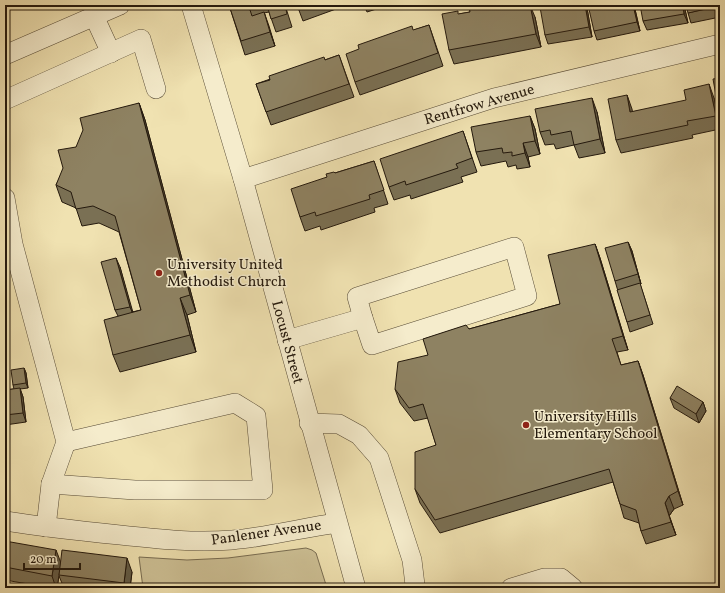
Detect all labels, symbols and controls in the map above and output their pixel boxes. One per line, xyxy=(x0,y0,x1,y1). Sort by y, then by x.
street label: Rentfrow Avenue xyxy=(422,80,537,131)
place label: University United Methodist Church xyxy=(167,255,286,293)
marker: University United Methodist Church xyxy=(154,268,164,278)
street label: Locust Street xyxy=(265,298,308,386)
place label: University Hills Elementary School xyxy=(534,407,657,445)
marker: University Hills Elementary School xyxy=(521,420,531,430)
street label: Panlener Avenue xyxy=(210,515,323,552)
scale bar xyxy=(24,545,80,571)
text: 20 m xyxy=(30,552,57,568)

